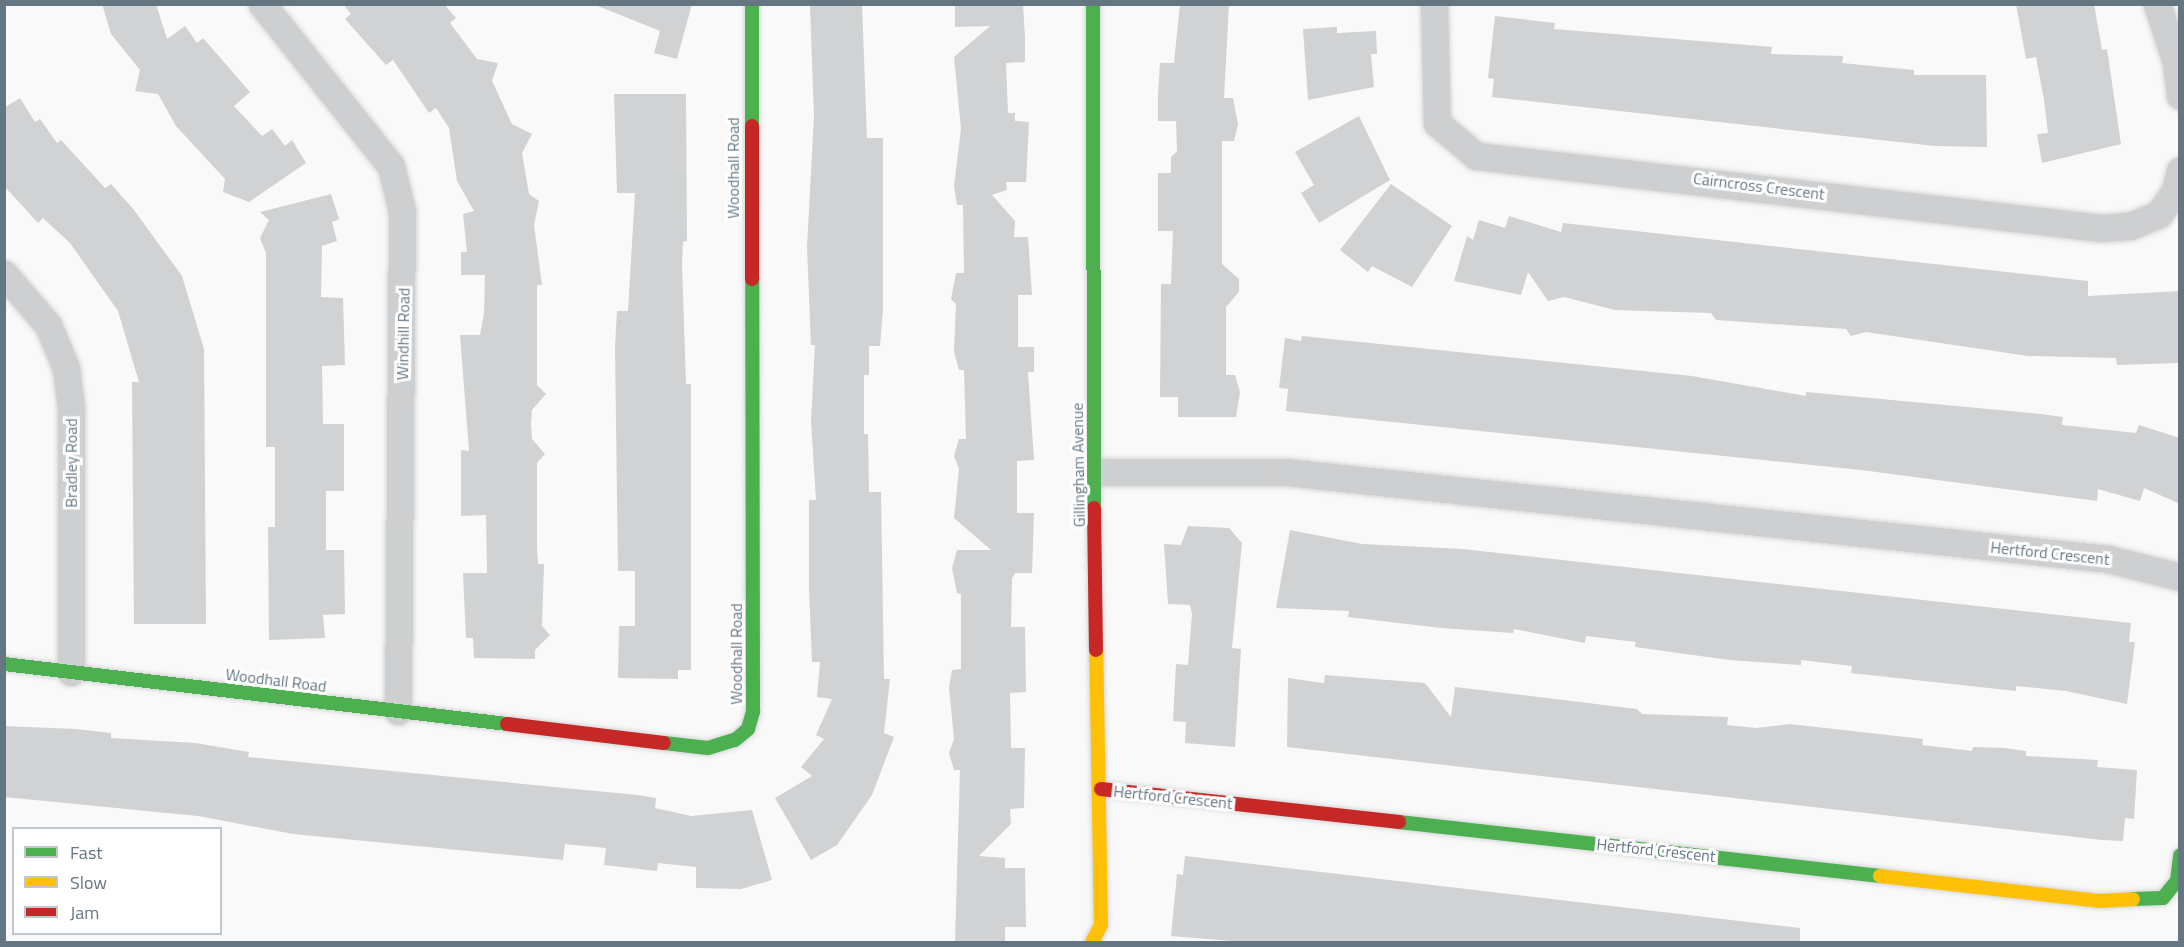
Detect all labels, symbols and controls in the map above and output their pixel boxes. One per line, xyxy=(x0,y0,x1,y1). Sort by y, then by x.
street label: Woodhall Road xyxy=(723,117,743,219)
street label: Cairncross Crescent xyxy=(1692,168,1826,204)
street label: Windhill Road xyxy=(393,288,413,380)
street label: Gillingham Avenue xyxy=(1067,403,1089,527)
street label: Bradley Road xyxy=(61,418,81,508)
street label: Hertford Crescent xyxy=(1990,537,2110,569)
street label: Woodhall Road xyxy=(726,603,746,705)
street label: Woodhall Road xyxy=(225,664,327,696)
street label: Hertford Crescent xyxy=(1113,781,1233,813)
legend xyxy=(12,827,222,935)
street label: Hertford Crescent xyxy=(1596,834,1716,866)
text: Fast xyxy=(70,839,103,866)
text: Slow xyxy=(70,869,107,896)
text: Jam xyxy=(70,899,99,926)

